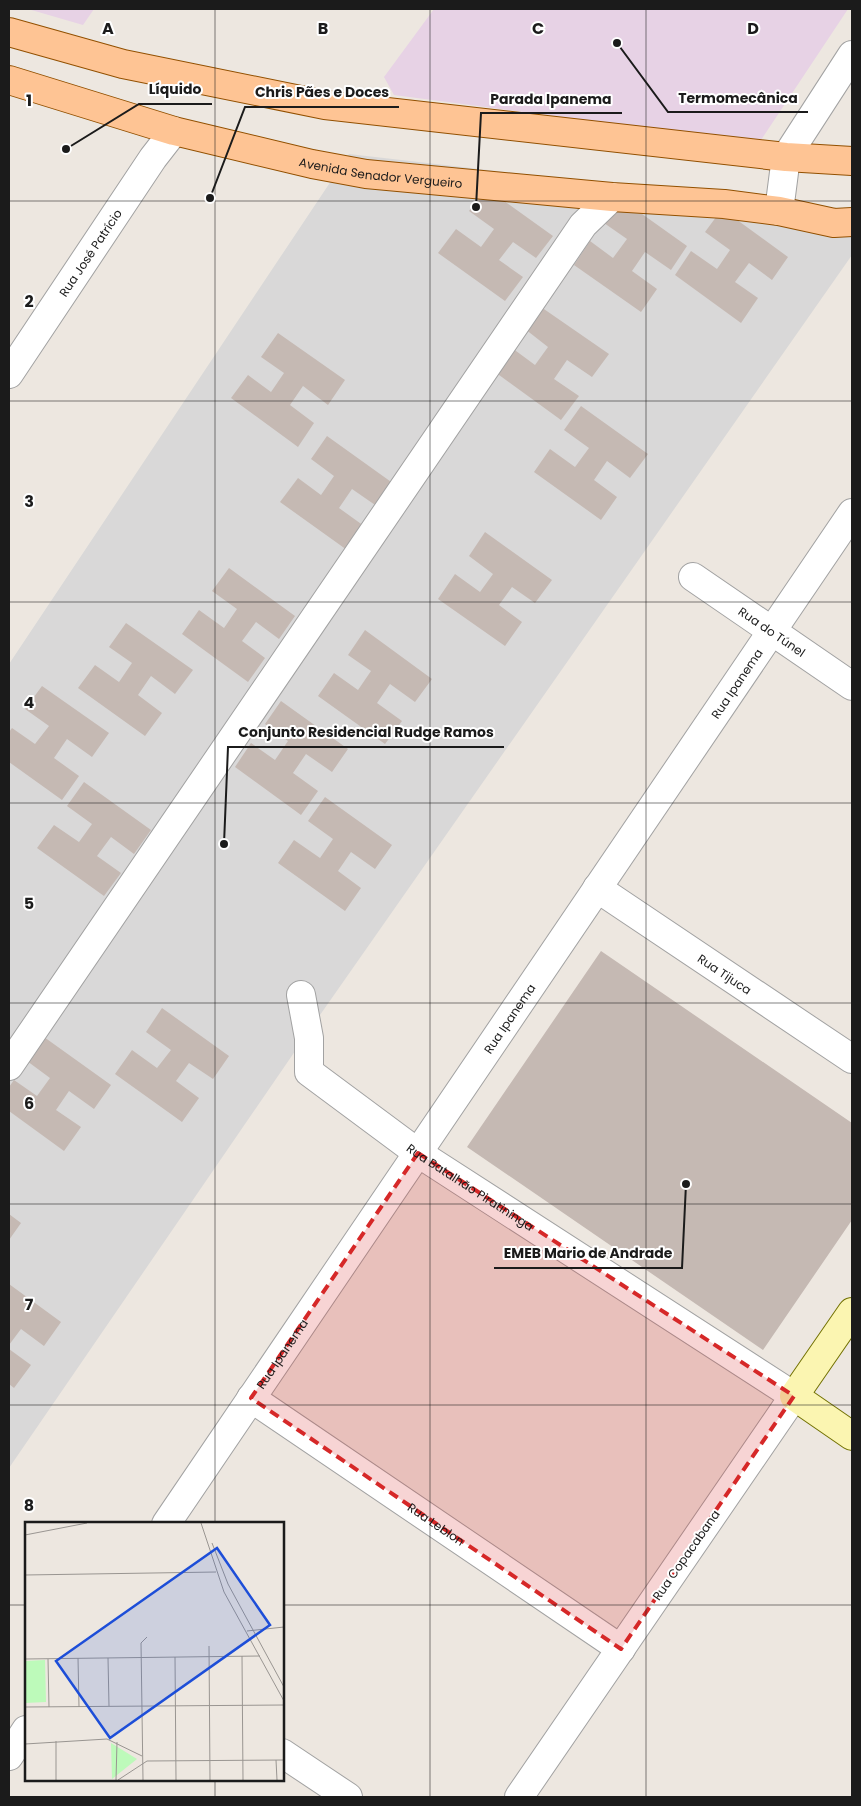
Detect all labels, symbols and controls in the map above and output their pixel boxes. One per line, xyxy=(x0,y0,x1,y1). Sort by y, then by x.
text: A xyxy=(102,17,114,40)
text: B xyxy=(318,17,328,40)
text: C xyxy=(532,17,544,40)
text: D xyxy=(747,17,759,40)
callout: Líquido xyxy=(139,75,212,104)
callout: Chris Pães e Doces xyxy=(245,78,399,107)
text: Líquido xyxy=(149,79,201,99)
text: Chris Pães e Doces xyxy=(255,82,389,102)
callout: Termomecânica xyxy=(668,83,808,112)
callout: Parada Ipanema xyxy=(481,84,622,113)
text: Termomecânica xyxy=(678,88,798,108)
text: 1 xyxy=(26,89,32,112)
text: Parada Ipanema xyxy=(490,89,612,109)
street label: Avenida Senador Vergueiro xyxy=(297,153,464,192)
street label: Rua José Patrício xyxy=(55,205,126,300)
text: 2 xyxy=(24,290,34,313)
text: 3 xyxy=(24,490,34,513)
street label: Rua do Túnel xyxy=(735,602,809,660)
street label: Rua Ipanema xyxy=(707,645,766,722)
text: 4 xyxy=(24,691,35,714)
callout: Conjunto Residencial Rudge Ramos xyxy=(228,718,504,747)
text: Conjunto Residencial Rudge Ramos xyxy=(238,722,494,742)
text: 5 xyxy=(24,892,34,915)
street label: Rua Tijuca xyxy=(694,949,755,998)
street label: Rua Ipanema xyxy=(479,980,539,1057)
text: 6 xyxy=(24,1092,34,1115)
street label: Rua Batalhão Piratininga xyxy=(404,1139,537,1234)
callout: EMEB Mario de Andrade xyxy=(494,1239,682,1268)
text: EMEB Mario de Andrade xyxy=(504,1243,673,1263)
text: 7 xyxy=(25,1293,34,1316)
street label: Rua Ipanema xyxy=(252,1315,311,1392)
text: 8 xyxy=(24,1494,34,1517)
street label: Rua Leblon xyxy=(405,1498,468,1549)
street label: Rua Copacabana xyxy=(648,1506,724,1604)
inset map xyxy=(25,1522,284,1781)

